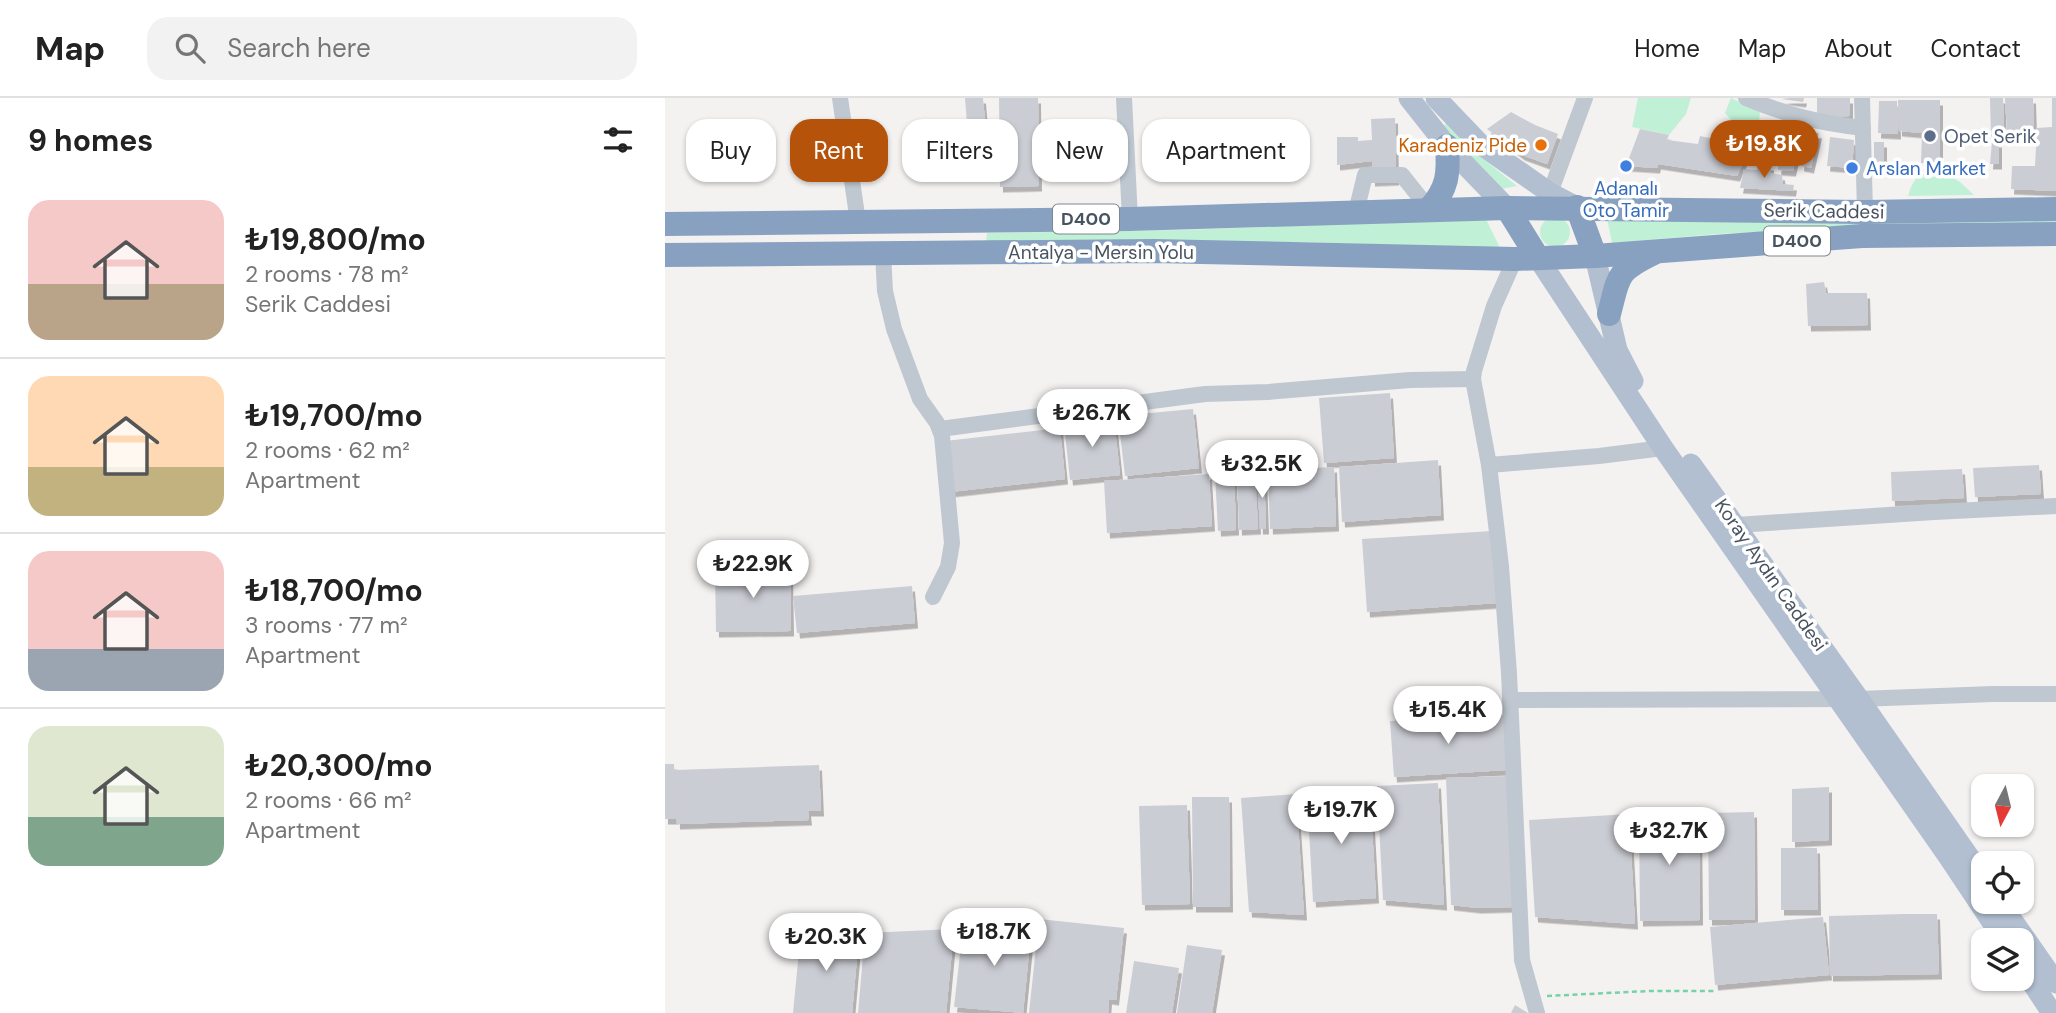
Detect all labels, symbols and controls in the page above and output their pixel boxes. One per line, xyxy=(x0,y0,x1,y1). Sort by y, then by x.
search box xyxy=(147,17,637,80)
text: Map xyxy=(35,27,105,70)
icon: search xyxy=(171,29,209,67)
text: Search here xyxy=(227,31,371,65)
text: Home xyxy=(1634,33,1700,64)
text: Map xyxy=(1738,33,1786,64)
text: About xyxy=(1824,33,1893,64)
text: Contact xyxy=(1931,33,2021,64)
chip: Buy xyxy=(686,119,776,182)
chip: Rent xyxy=(790,119,888,182)
chip: Filters xyxy=(902,119,1018,182)
chip: New xyxy=(1032,119,1128,182)
chip: Apartment xyxy=(1142,119,1310,182)
pin: ₺19.8K xyxy=(1707,120,1821,180)
text: 9 homes xyxy=(28,121,153,160)
icon: filters xyxy=(599,121,637,159)
place label: Opet Serik xyxy=(1944,124,2037,149)
text: ₺19.8K xyxy=(1726,128,1802,158)
marker: Opet Serik xyxy=(1922,128,1938,144)
place label: Karadeniz Pide xyxy=(1398,133,1527,158)
marker: Karadeniz Pide xyxy=(1533,137,1549,153)
place label: Arslan Market xyxy=(1866,156,1986,181)
marker: Adanalı Oto Tamir xyxy=(1618,158,1634,174)
marker: Arslan Market xyxy=(1844,160,1860,176)
place label: Adanalı Oto Tamir xyxy=(1583,176,1669,223)
street label: Serik Caddesi xyxy=(1763,197,1885,225)
road number: D400 xyxy=(1053,204,1119,234)
text: ₺19,800/mo xyxy=(245,220,426,259)
road number: D400 xyxy=(1764,226,1830,256)
icon: home xyxy=(84,228,168,312)
street label: Antalya - Mersin Yolu xyxy=(1008,240,1194,265)
text: 2 rooms · 78 m² xyxy=(245,259,409,289)
text: Serik Caddesi xyxy=(245,289,391,319)
pin: ₺26.7K xyxy=(1035,390,1149,449)
text: ₺19,700/mo xyxy=(245,396,423,435)
text: ₺26.7K xyxy=(1053,397,1131,427)
icon: home xyxy=(84,404,168,488)
text: 2 rooms · 62 m² xyxy=(245,435,410,465)
pin: ₺32.5K xyxy=(1205,440,1319,500)
text: ₺32.5K xyxy=(1221,448,1303,478)
text: Apartment xyxy=(245,465,360,495)
street label: Koray Aydın Caddesi xyxy=(1709,494,1833,656)
pin: ₺22.9K xyxy=(696,540,810,600)
text: ₺22.9K xyxy=(713,548,793,578)
text: ₺18,700/mo xyxy=(245,571,423,610)
icon: home xyxy=(84,579,168,663)
text: 3 rooms · 77 m² xyxy=(245,610,408,640)
text: Apartment xyxy=(245,640,360,670)
pin: ₺15.4K xyxy=(1391,686,1505,746)
text: ₺15.4K xyxy=(1409,694,1487,724)
text: ₺20,300/mo xyxy=(245,746,432,785)
icon: home xyxy=(84,754,168,838)
north arrow xyxy=(1971,774,2033,836)
map controls xyxy=(1971,774,2034,991)
text: 2 rooms · 66 m² xyxy=(245,785,412,815)
pin: ₺19.7K xyxy=(1284,786,1398,846)
text: ₺19.7K xyxy=(1304,794,1378,824)
pin: ₺32.7K xyxy=(1612,808,1726,867)
text: Apartment xyxy=(245,815,360,845)
text: ₺32.7K xyxy=(1630,815,1708,845)
button: locate xyxy=(1971,851,2034,914)
pin: ₺18.7K xyxy=(937,908,1051,968)
pin: ₺20.3K xyxy=(769,914,883,973)
text: ₺18.7K xyxy=(957,916,1031,946)
text: ₺20.3K xyxy=(785,921,867,951)
button: layers xyxy=(1971,928,2034,991)

